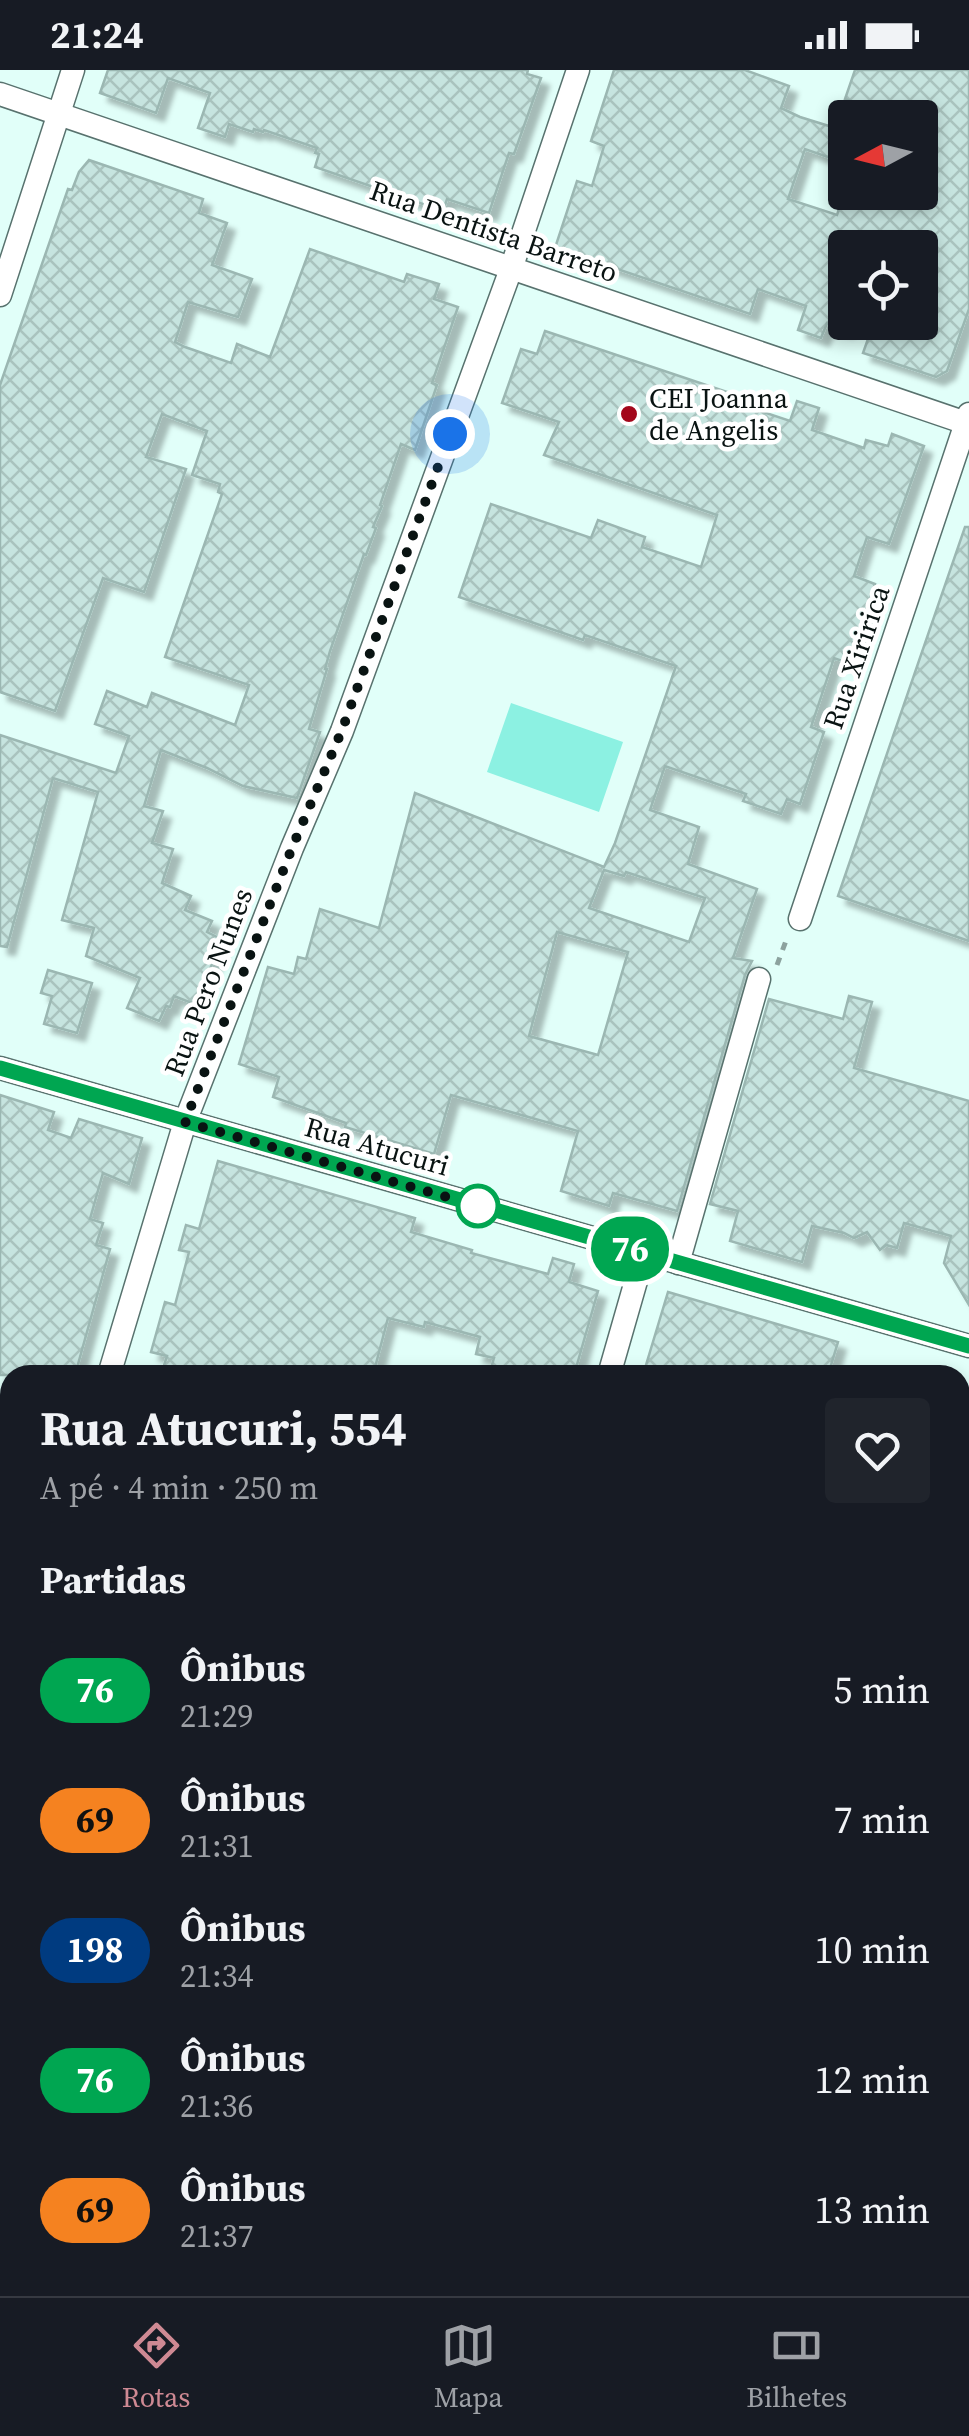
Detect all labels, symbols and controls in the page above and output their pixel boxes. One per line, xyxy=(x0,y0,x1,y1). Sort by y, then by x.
text: 21:24 xyxy=(50,9,144,61)
north arrow xyxy=(828,100,938,210)
map controls xyxy=(828,100,938,340)
street label: Rua Dentista Barreto xyxy=(365,171,623,291)
button: locate xyxy=(828,230,938,340)
place label: CEI Joanna de Angelis xyxy=(649,379,789,449)
marker: CEI Joanna de Angelis xyxy=(618,403,640,425)
your location xyxy=(425,409,475,459)
street label: Rua Xiririca xyxy=(814,579,899,734)
street label: Rua Pero Nunes xyxy=(155,883,261,1081)
street label: Rua Atucuri xyxy=(300,1107,454,1185)
unlabelled marker xyxy=(457,1185,499,1227)
line badge: 76 xyxy=(585,1216,675,1282)
text: 76 xyxy=(611,1225,649,1273)
text: Rua Atucuri, 554 xyxy=(40,1395,407,1461)
button: heart xyxy=(825,1398,930,1503)
text: A pé · 4 min · 250 m xyxy=(40,1466,318,1510)
text: Partidas xyxy=(40,1554,186,1606)
text: Ônibus xyxy=(180,1642,306,1694)
text: 5 min xyxy=(834,1664,930,1716)
text: 76 xyxy=(76,1666,114,1714)
text: 21:29 xyxy=(180,1694,254,1738)
text: Ônibus xyxy=(180,1772,306,1824)
text: 7 min xyxy=(834,1794,930,1846)
text: 69 xyxy=(76,1796,114,1844)
text: 21:31 xyxy=(180,1824,254,1868)
text: Ônibus xyxy=(180,1902,306,1954)
text: 10 min xyxy=(815,1924,930,1976)
text: 198 xyxy=(67,1926,123,1974)
text: 21:34 xyxy=(180,1954,254,1998)
text: Ônibus xyxy=(180,2032,306,2084)
text: 12 min xyxy=(815,2054,930,2106)
text: 76 xyxy=(76,2056,114,2104)
text: 21:36 xyxy=(180,2084,254,2128)
text: Ônibus xyxy=(180,2162,306,2214)
text: 13 min xyxy=(815,2184,930,2236)
text: 69 xyxy=(76,2186,114,2234)
text: 21:37 xyxy=(180,2214,254,2258)
tab: Rotas xyxy=(122,2318,190,2416)
tab: Mapa xyxy=(434,2318,503,2416)
tab: Bilhetes xyxy=(746,2318,847,2416)

